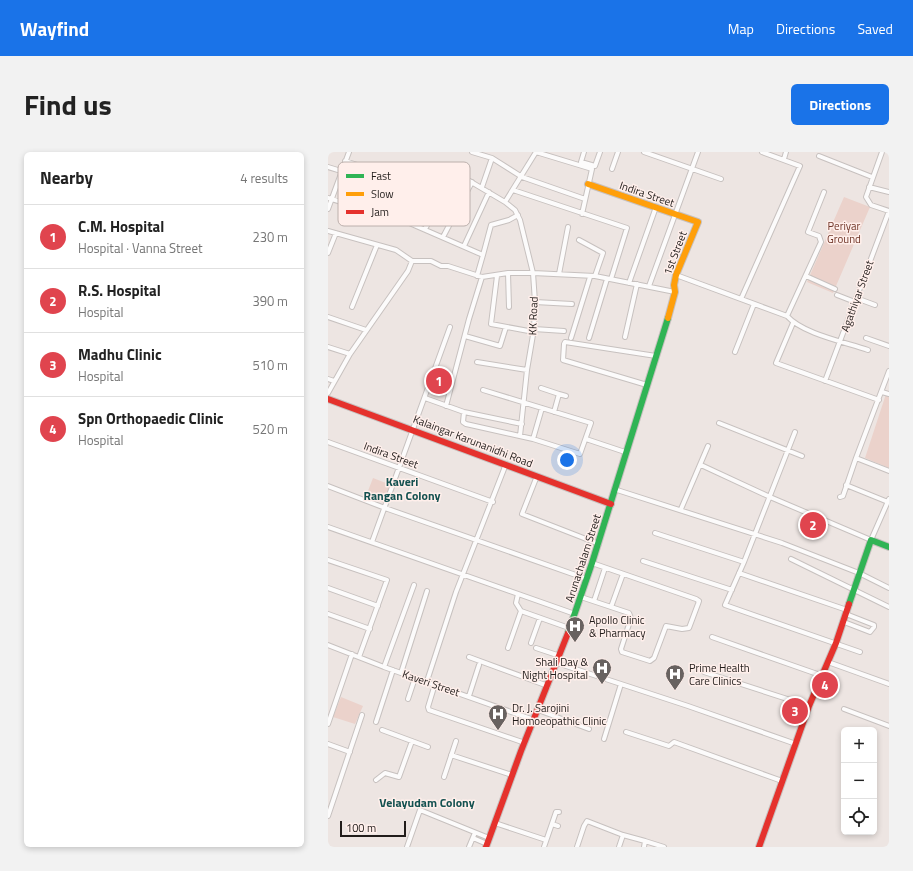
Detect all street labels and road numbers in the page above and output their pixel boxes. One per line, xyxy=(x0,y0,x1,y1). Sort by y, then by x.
street label: Indira Street xyxy=(617,177,677,211)
street label: 1st Street xyxy=(659,229,691,277)
street label: Agathiyar Street xyxy=(837,258,877,334)
street label: KK Road xyxy=(524,296,542,336)
street label: Kalaingar Karunanidhi Road xyxy=(411,411,535,471)
street label: Indira Street xyxy=(362,438,421,472)
street label: Arunachalam Street xyxy=(561,512,605,604)
street label: Kaveri Street xyxy=(400,666,462,700)

